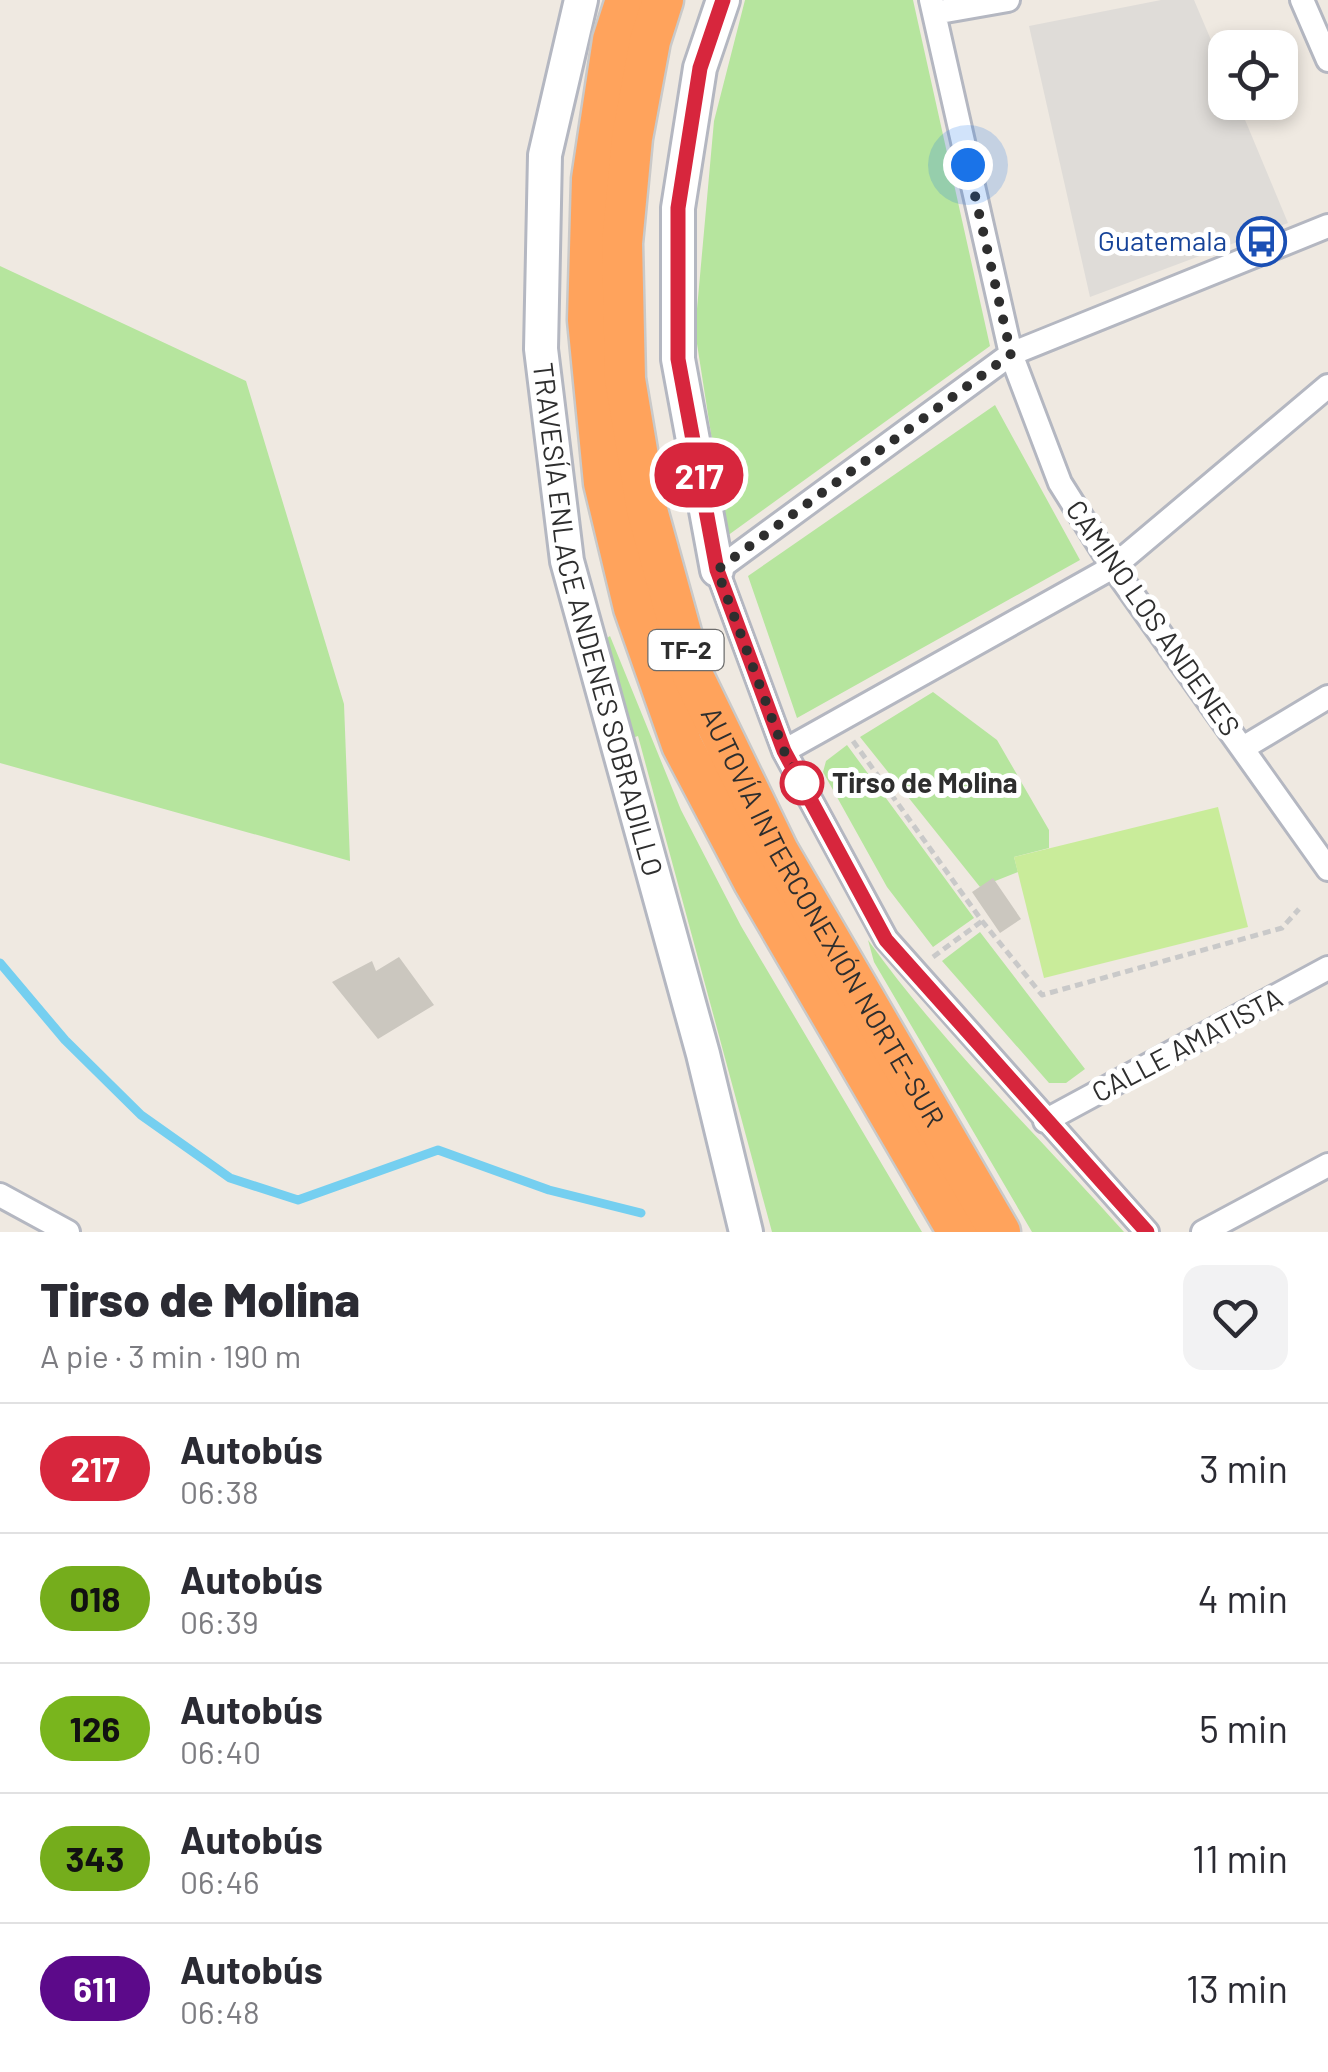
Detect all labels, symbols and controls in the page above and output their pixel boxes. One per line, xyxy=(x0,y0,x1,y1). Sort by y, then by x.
map controls xyxy=(1208,30,1298,120)
button: locate xyxy=(1208,30,1298,120)
your location xyxy=(943,140,993,190)
bus stop icon: Guatemala xyxy=(1236,215,1288,267)
place label: Guatemala xyxy=(1098,223,1227,257)
street label: TRAVESÍA ENLACE ANDENES SOBRADILLO xyxy=(527,361,671,880)
line badge: 217 xyxy=(642,442,756,508)
text: 217 xyxy=(674,454,724,496)
street label: CAMINO LOS ANDENES xyxy=(1060,493,1248,742)
road number: TF-2 xyxy=(648,630,724,670)
street label: AUTOVÍA INTERCONEXIÓN NORTE-SUR xyxy=(695,701,953,1132)
marker: Tirso de Molina xyxy=(781,762,823,804)
place label: Tirso de Molina xyxy=(832,765,1018,799)
street label: CALLE AMATISTA xyxy=(1085,980,1288,1109)
button: heart xyxy=(1183,1265,1288,1370)
text: Tirso de Molina xyxy=(40,1269,360,1327)
text: A pie · 3 min · 190 m xyxy=(40,1336,301,1374)
text: Autobús xyxy=(180,1426,323,1472)
text: 3 min xyxy=(1199,1445,1288,1491)
text: 217 xyxy=(70,1447,120,1489)
text: 06:38 xyxy=(180,1472,259,1510)
text: Autobús xyxy=(180,1556,323,1602)
text: 4 min xyxy=(1198,1575,1288,1621)
text: 018 xyxy=(70,1577,120,1619)
text: 06:39 xyxy=(180,1602,259,1640)
text: Autobús xyxy=(180,1686,323,1732)
text: 5 min xyxy=(1199,1705,1288,1751)
text: 126 xyxy=(70,1707,120,1749)
text: 06:40 xyxy=(180,1732,261,1770)
text: Autobús xyxy=(180,1816,323,1862)
text: 11 min xyxy=(1192,1835,1288,1881)
text: 343 xyxy=(66,1837,124,1879)
text: 06:46 xyxy=(180,1862,260,1900)
text: Autobús xyxy=(180,1946,323,1992)
text: 13 min xyxy=(1186,1965,1288,2011)
text: 611 xyxy=(73,1967,117,2009)
text: 06:48 xyxy=(180,1992,260,2030)

